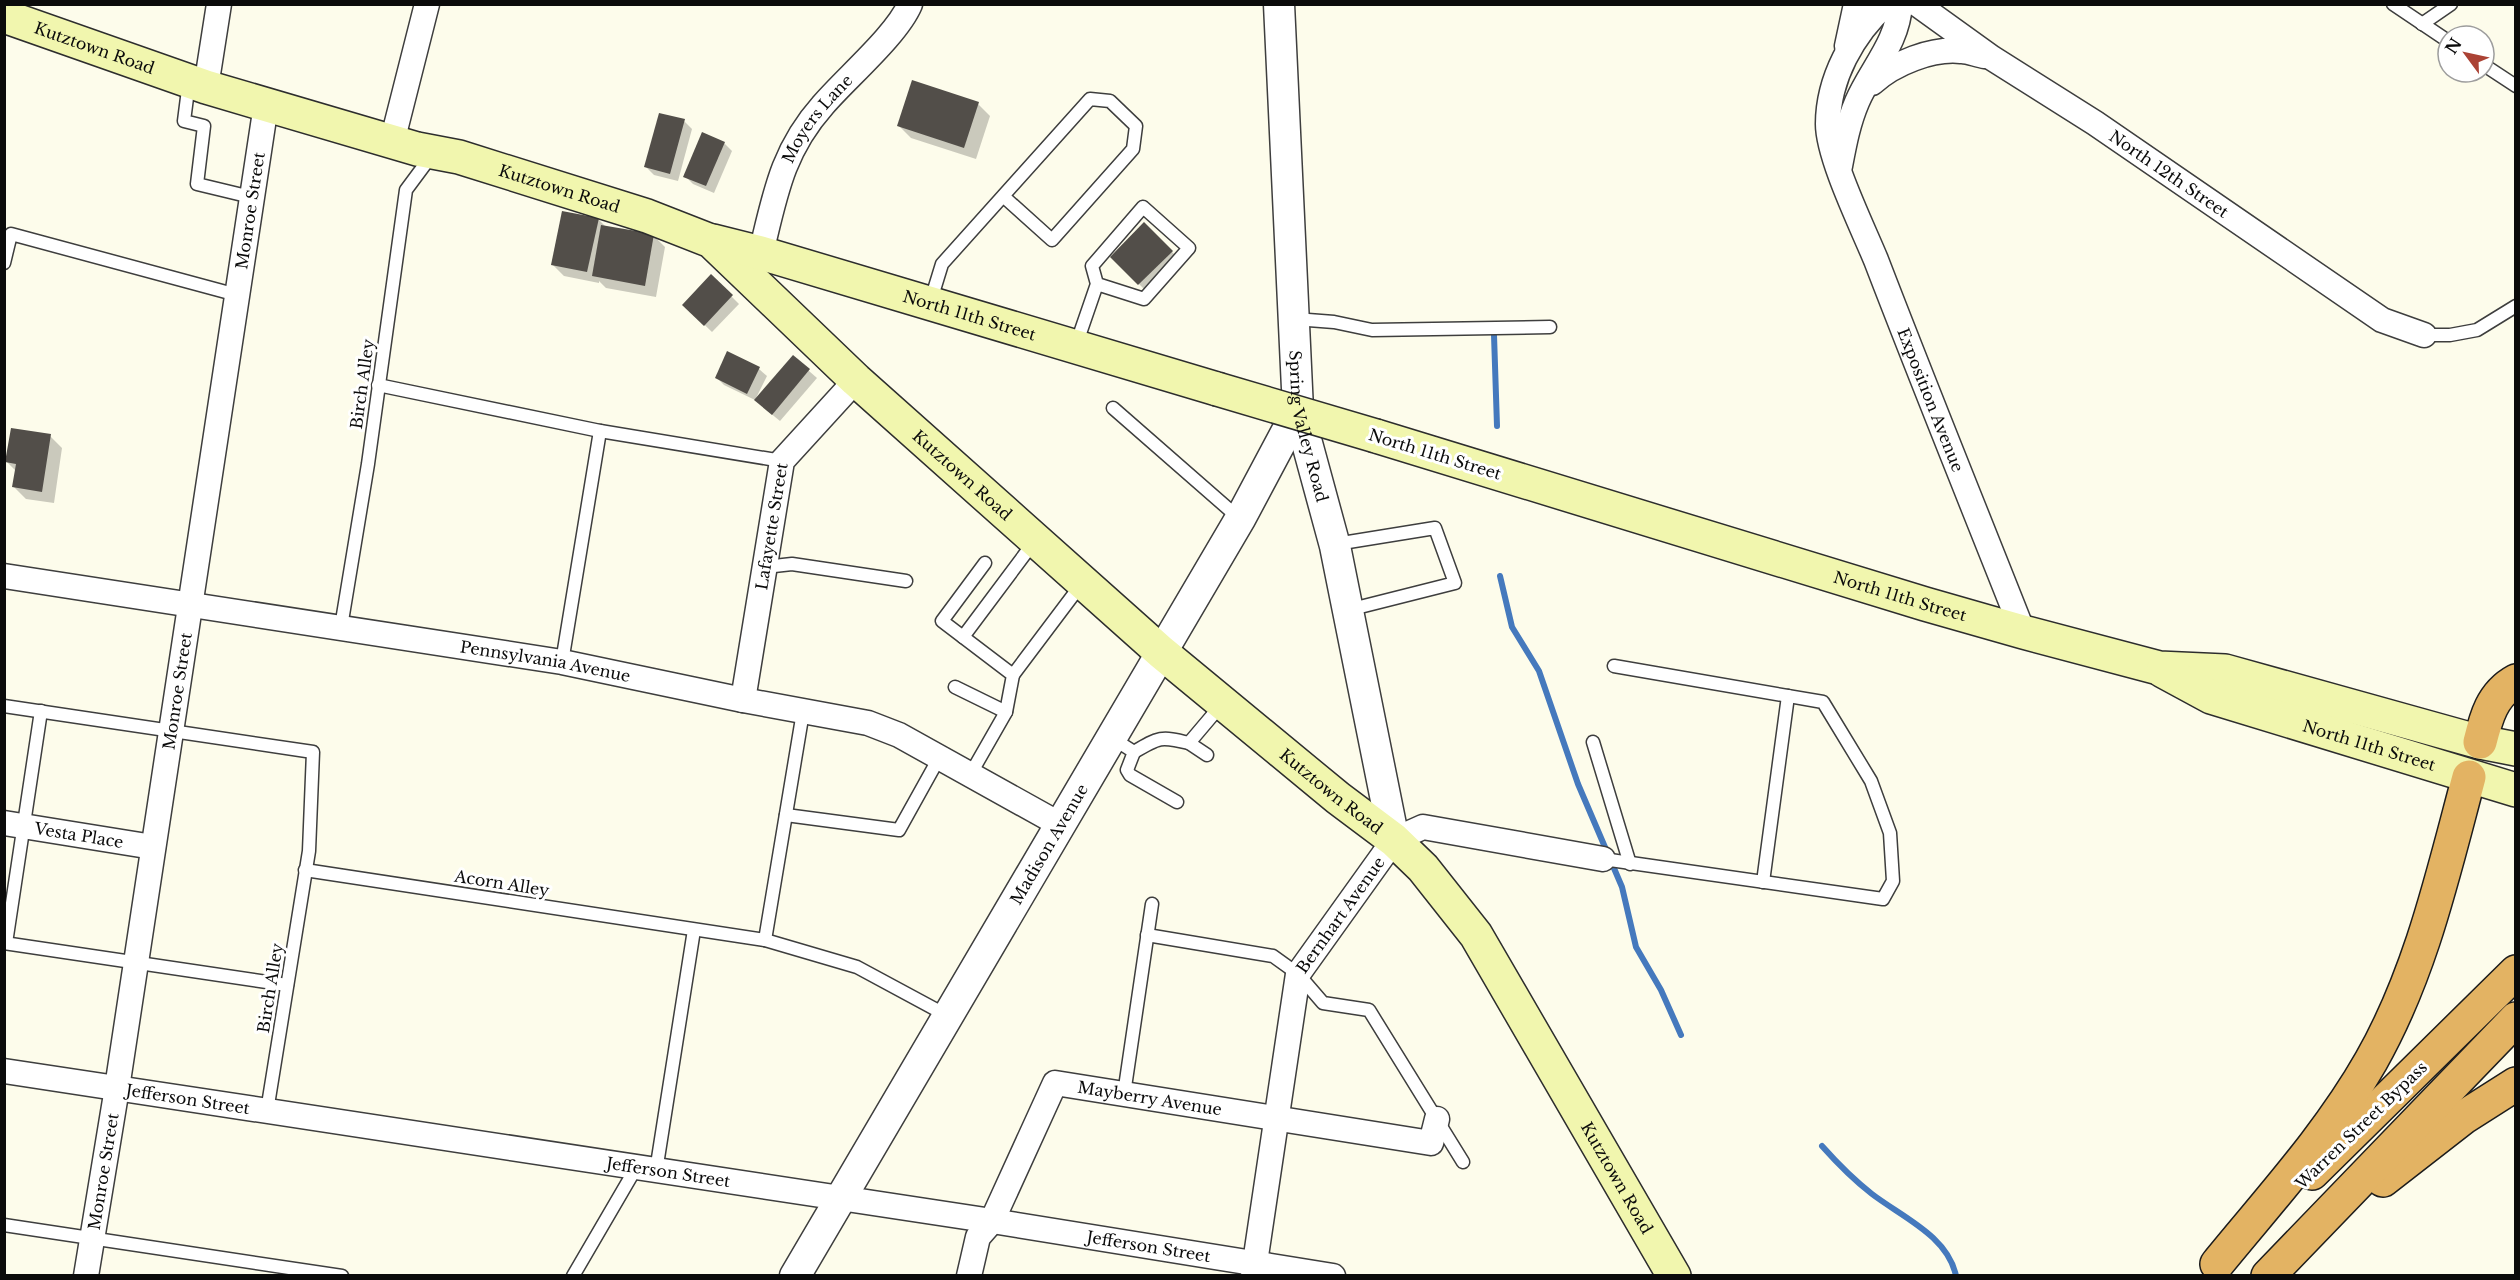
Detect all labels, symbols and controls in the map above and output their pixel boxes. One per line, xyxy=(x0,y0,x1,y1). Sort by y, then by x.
street label: Kutztown Road xyxy=(32,17,158,78)
north arrow xyxy=(2436,24,2496,84)
text: N xyxy=(2441,34,2466,58)
street label: Moyers Lane xyxy=(778,70,857,166)
street label: North 12th Street xyxy=(2105,126,2233,222)
street label: Monroe Street xyxy=(231,151,269,271)
street label: Kutztown Road xyxy=(496,160,623,217)
street label: North 11th Street xyxy=(901,286,1038,344)
street label: Exposition Avenue xyxy=(1893,325,1968,475)
street label: Birch Alley xyxy=(346,337,378,430)
street label: Spring Valley Road xyxy=(1285,350,1333,504)
street label: North 11th Street xyxy=(1366,424,1504,484)
street label: Kutztown Road xyxy=(909,425,1016,524)
street label: Lafayette Street xyxy=(751,461,792,591)
street label: North 11th Street xyxy=(1831,567,1969,625)
street label: Monroe Street xyxy=(158,631,196,751)
street label: Pennsylvania Avenue xyxy=(459,636,632,686)
street label: North 11th Street xyxy=(2300,716,2438,775)
street label: Kutztown Road xyxy=(1276,744,1387,838)
street label: Madison Avenue xyxy=(1006,780,1092,908)
street label: Vesta Place xyxy=(32,818,125,852)
street label: Bernhart Avenue xyxy=(1292,853,1389,977)
street label: Acorn Alley xyxy=(452,865,552,900)
street label: Birch Alley xyxy=(253,941,287,1034)
street label: Warren Street Bypass xyxy=(2290,1057,2431,1194)
street label: Mayberry Avenue xyxy=(1076,1077,1223,1119)
street label: Jefferson Street xyxy=(123,1079,251,1118)
street label: Monroe Street xyxy=(84,1111,123,1231)
street label: Kutztown Road xyxy=(1577,1118,1657,1237)
street label: Jefferson Street xyxy=(603,1152,732,1191)
street label: Jefferson Street xyxy=(1083,1226,1212,1266)

